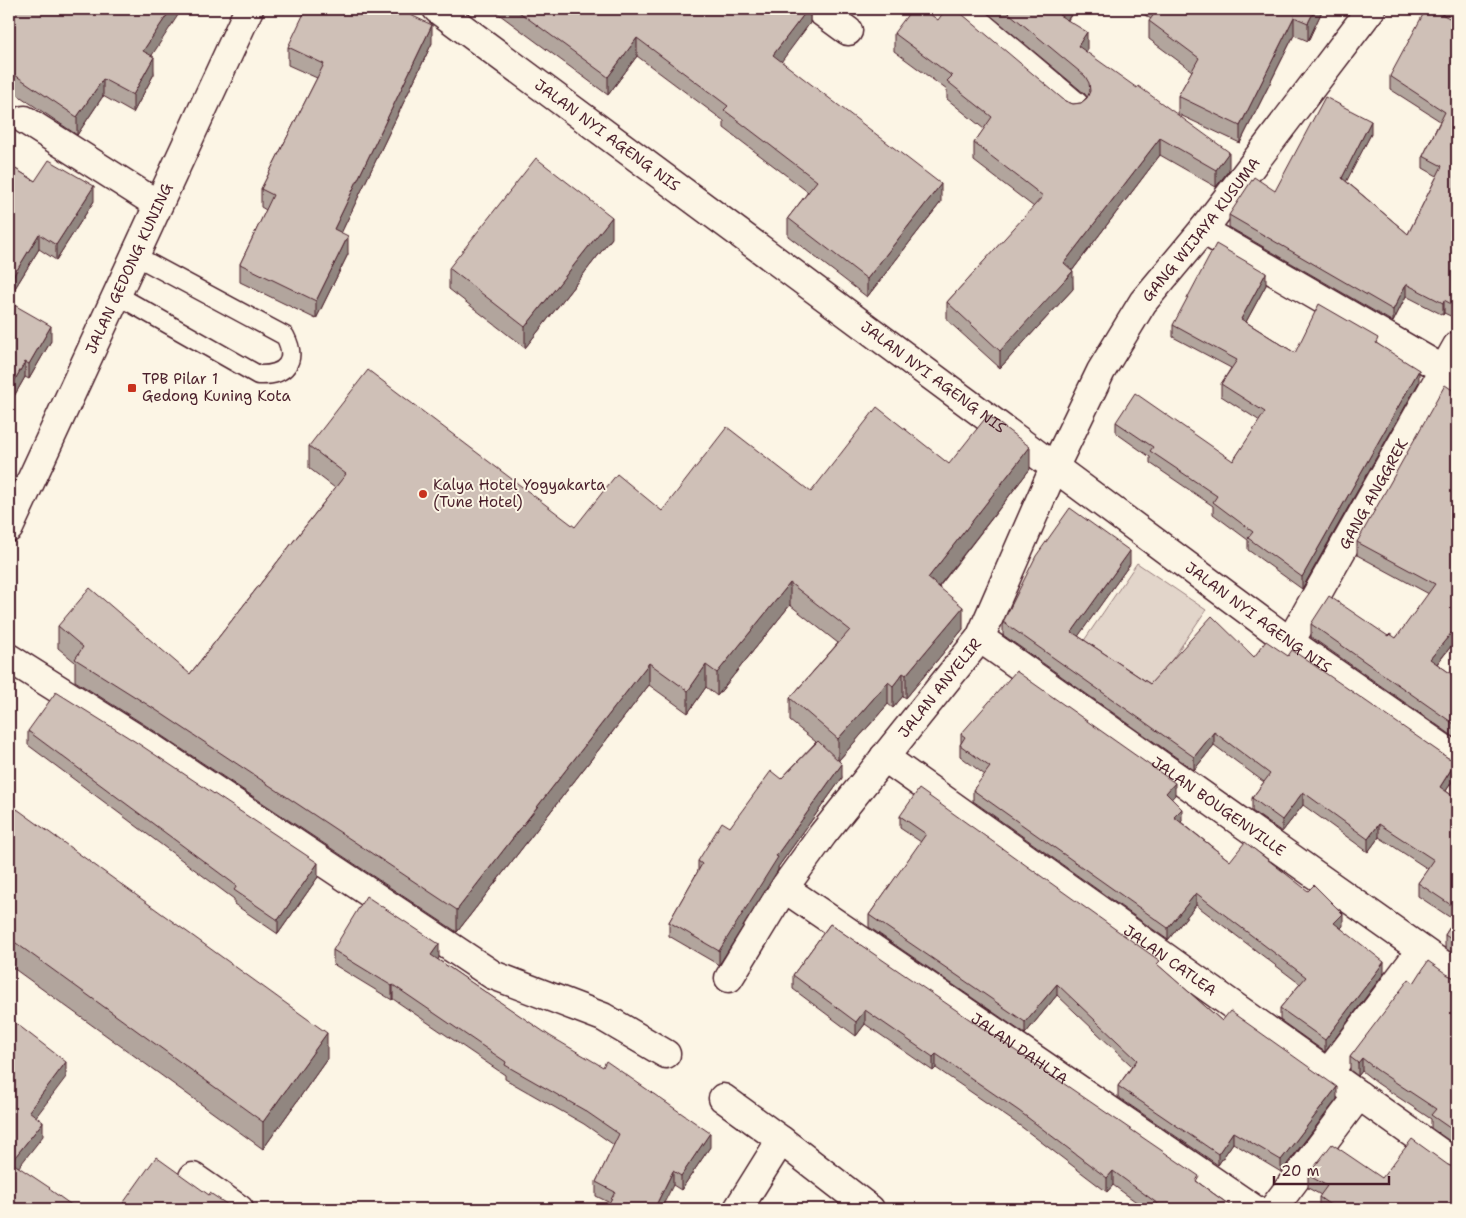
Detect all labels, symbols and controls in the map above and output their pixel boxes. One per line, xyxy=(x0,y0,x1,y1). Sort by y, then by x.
street label: JALAN NYI AGENG NIS xyxy=(531,75,684,196)
street label: GANG WIJAYA KUSUMA xyxy=(1137,153,1265,306)
street label: JALAN GEDONG KUNING xyxy=(81,180,177,357)
street label: JALAN NYI AGENG NIS xyxy=(857,317,1010,438)
place label: TPB Pilar 1 Gedong Kuning Kota xyxy=(142,369,291,406)
marker: TPB Pilar 1 Gedong Kuning Kota xyxy=(126,382,138,394)
street label: GANG ANGGREK xyxy=(1334,435,1413,553)
place label: Kalya Hotel Yogyakarta (Tune Hotel) xyxy=(433,475,606,512)
marker: Kalya Hotel Yogyakarta (Tune Hotel) xyxy=(417,488,429,500)
street label: JALAN NYI AGENG NIS xyxy=(1181,558,1335,678)
street label: JALAN ANYELIR xyxy=(894,634,986,742)
street label: JALAN BOUGENVILLE xyxy=(1147,752,1290,861)
street label: JALAN CATLEA xyxy=(1119,921,1221,1001)
street label: JALAN DAHLIA xyxy=(967,1008,1072,1089)
scale bar xyxy=(1274,1153,1388,1185)
text: 20 m xyxy=(1281,1161,1320,1181)

